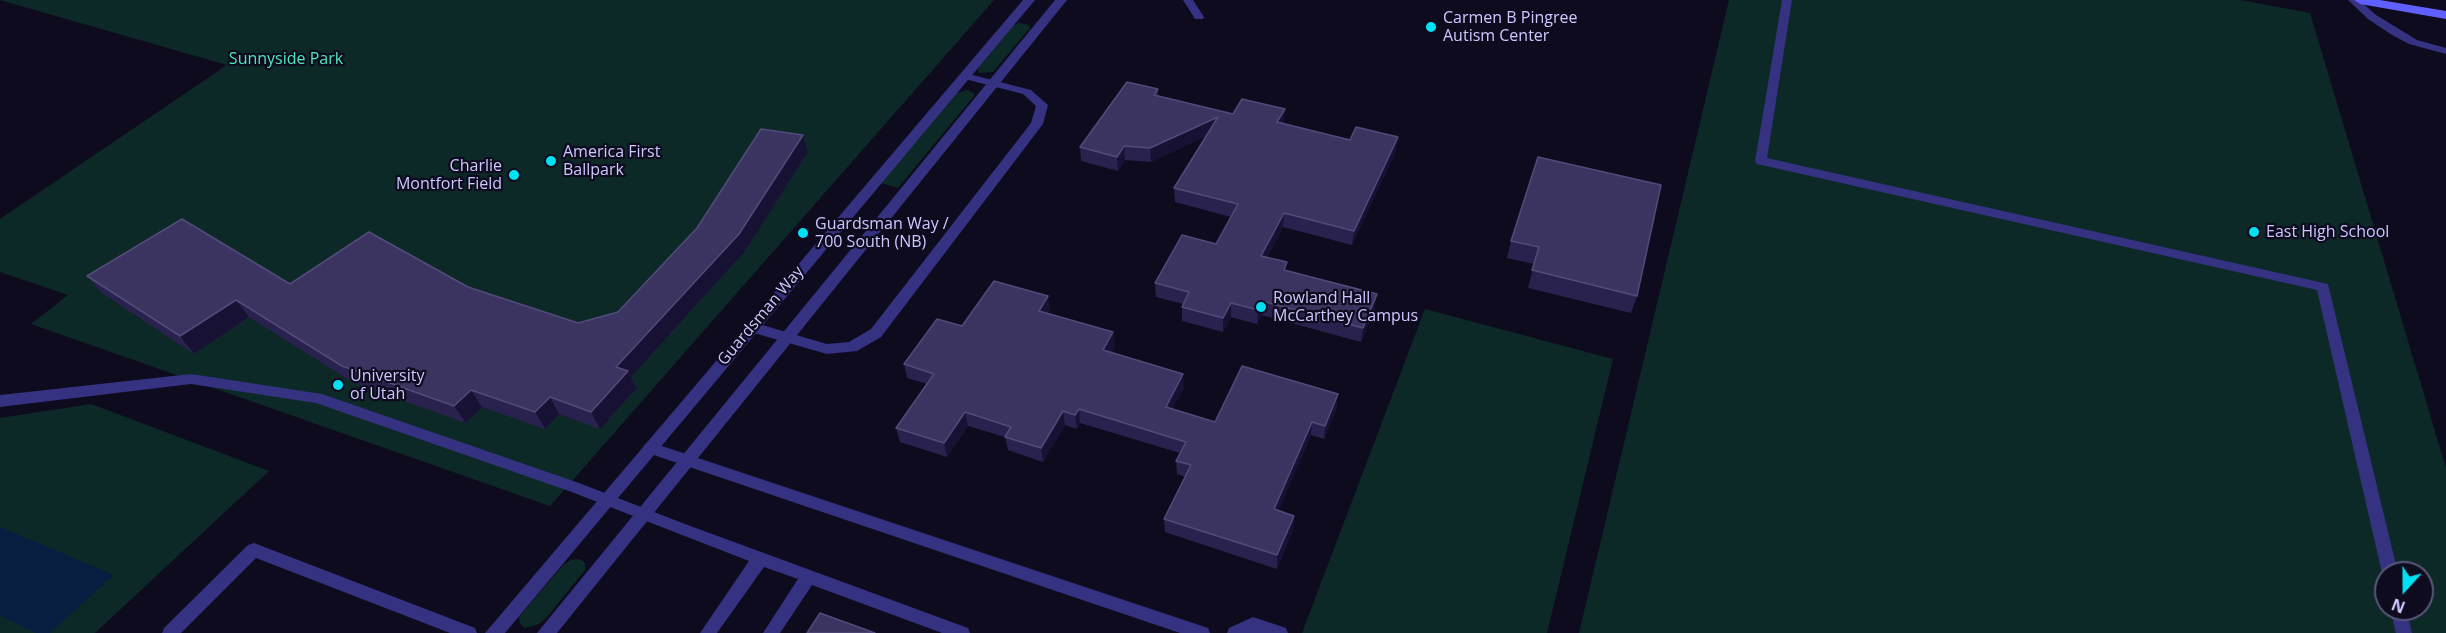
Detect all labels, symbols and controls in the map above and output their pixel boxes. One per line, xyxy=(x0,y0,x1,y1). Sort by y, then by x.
place label: Carmen B Pingree Autism Center xyxy=(1443,8,1577,46)
marker: Carmen B Pingree Autism Center xyxy=(1424,20,1438,34)
park label: Sunnyside Park xyxy=(229,49,343,69)
place label: America First Ballpark xyxy=(563,142,660,180)
marker: America First Ballpark xyxy=(544,154,558,168)
place label: Charlie Montfort Field xyxy=(396,156,502,194)
marker: Charlie Montfort Field xyxy=(507,168,521,182)
place label: Guardsman Way / 700 South (NB) xyxy=(815,214,949,252)
place label: East High School xyxy=(2266,222,2389,242)
marker: East High School xyxy=(2247,225,2261,239)
marker: Guardsman Way / 700 South (NB) xyxy=(796,226,810,240)
street label: Guardsman Way xyxy=(714,262,808,370)
place label: Rowland Hall McCarthey Campus xyxy=(1273,288,1418,326)
marker: Rowland Hall McCarthey Campus xyxy=(1254,300,1268,314)
place label: University of Utah xyxy=(350,366,424,404)
marker: University of Utah xyxy=(331,378,345,392)
north arrow xyxy=(2374,561,2434,621)
text: N xyxy=(2388,593,2408,619)

